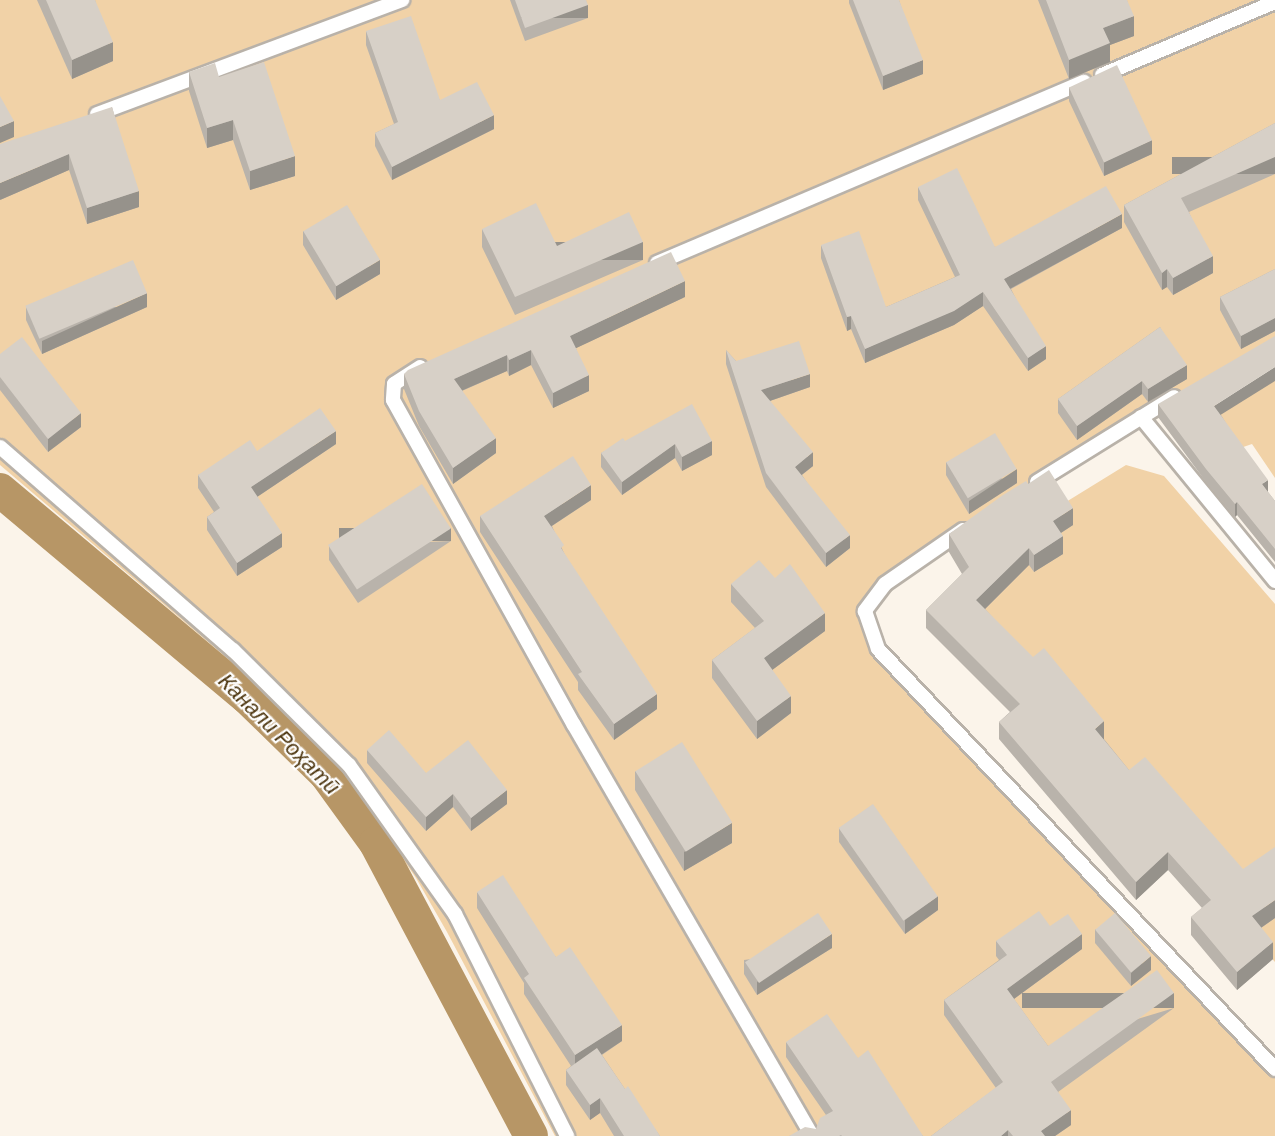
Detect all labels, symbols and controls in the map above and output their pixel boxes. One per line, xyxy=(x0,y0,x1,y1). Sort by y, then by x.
water label: Канали Роҳатӣ xyxy=(213,668,345,800)

